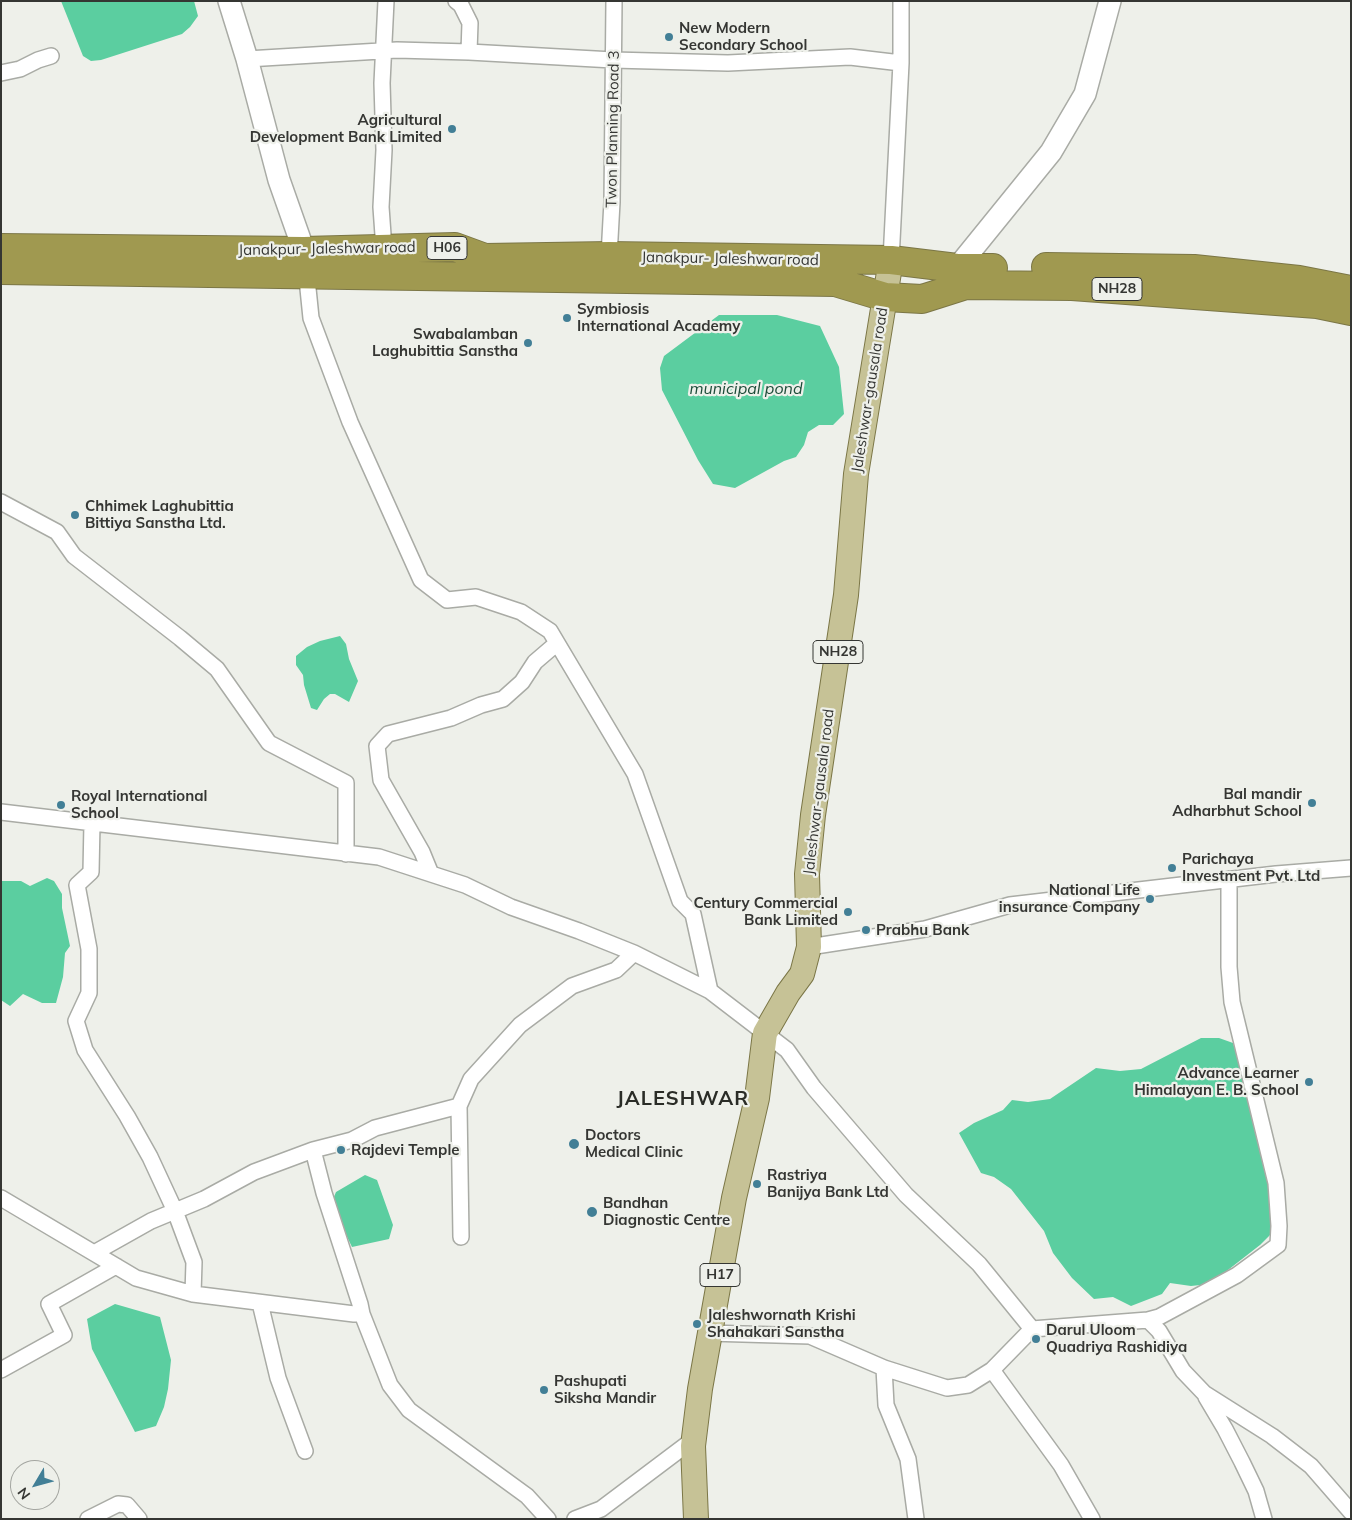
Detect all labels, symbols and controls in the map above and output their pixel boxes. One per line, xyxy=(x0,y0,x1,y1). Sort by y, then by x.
place label: New Modern Secondary School xyxy=(679,19,807,54)
marker: New Modern Secondary School xyxy=(663,31,675,43)
street label: Twon Planning Road 3 xyxy=(603,50,623,208)
place label: Agricultural Development Bank Limited xyxy=(250,111,442,146)
marker: Agricultural Development Bank Limited xyxy=(446,123,458,135)
road number: H06 xyxy=(427,237,467,260)
street label: Janakpur- Jaleshwar road xyxy=(238,238,416,260)
street label: Janakpur- Jaleshwar road xyxy=(641,248,819,270)
road number: NH28 xyxy=(1092,278,1142,300)
place label: Symbiosis International Academy xyxy=(577,300,740,335)
street label: Jaleshwar-gausala road xyxy=(848,306,892,474)
marker: Symbiosis International Academy xyxy=(561,312,573,324)
place label: Swabalamban Laghubittia Sanstha xyxy=(372,325,518,360)
marker: Swabalamban Laghubittia Sanstha xyxy=(522,337,534,349)
water label: municipal pond xyxy=(689,379,803,399)
place label: Chhimek Laghubittia Bittiya Sanstha Ltd. xyxy=(85,497,234,532)
marker: Chhimek Laghubittia Bittiya Sanstha Ltd. xyxy=(69,509,81,521)
road number: NH28 xyxy=(813,640,863,664)
street label: Jaleshwar-gausala road xyxy=(800,708,838,876)
place label: Bal mandir Adharbhut School xyxy=(1172,785,1302,820)
place label: Royal International School xyxy=(71,787,207,822)
marker: Bal mandir Adharbhut School xyxy=(1306,797,1318,809)
marker: Royal International School xyxy=(55,799,67,811)
place label: Parichaya Investment Pvt. Ltd xyxy=(1182,850,1320,885)
marker: Parichaya Investment Pvt. Ltd xyxy=(1166,862,1178,874)
place label: National Life insurance Company xyxy=(999,881,1140,916)
marker: National Life insurance Company xyxy=(1144,893,1156,905)
place label: Century Commercial Bank Limited xyxy=(693,894,838,929)
marker: Century Commercial Bank Limited xyxy=(842,906,854,918)
place label: Prabhu Bank xyxy=(876,921,969,939)
marker: Prabhu Bank xyxy=(860,924,872,936)
place label: Advance Learner Himalayan E. B. School xyxy=(1134,1064,1299,1099)
marker: Advance Learner Himalayan E. B. School xyxy=(1303,1076,1315,1088)
district label: JALESHWAR xyxy=(615,1087,751,1111)
place label: Doctors Medical Clinic xyxy=(585,1126,683,1161)
marker: Doctors Medical Clinic xyxy=(567,1137,581,1151)
place label: Rajdevi Temple xyxy=(351,1141,460,1159)
marker: Rajdevi Temple xyxy=(335,1144,347,1156)
place label: Rastriya Banijya Bank Ltd xyxy=(767,1166,889,1201)
marker: Rastriya Banijya Bank Ltd xyxy=(751,1178,763,1190)
place label: Bandhan Diagnostic Centre xyxy=(603,1194,730,1229)
marker: Bandhan Diagnostic Centre xyxy=(585,1205,599,1219)
road number: H17 xyxy=(700,1264,740,1286)
place label: Jaleshwornath Krishi Shahakari Sanstha xyxy=(707,1306,856,1341)
marker: Jaleshwornath Krishi Shahakari Sanstha xyxy=(691,1318,703,1330)
place label: Darul Uloom Quadriya Rashidiya xyxy=(1046,1321,1187,1356)
marker: Darul Uloom Quadriya Rashidiya xyxy=(1030,1333,1042,1345)
place label: Pashupati Siksha Mandir xyxy=(554,1372,656,1407)
marker: Pashupati Siksha Mandir xyxy=(538,1384,550,1396)
north arrow xyxy=(10,1460,60,1510)
text: N xyxy=(13,1484,34,1503)

